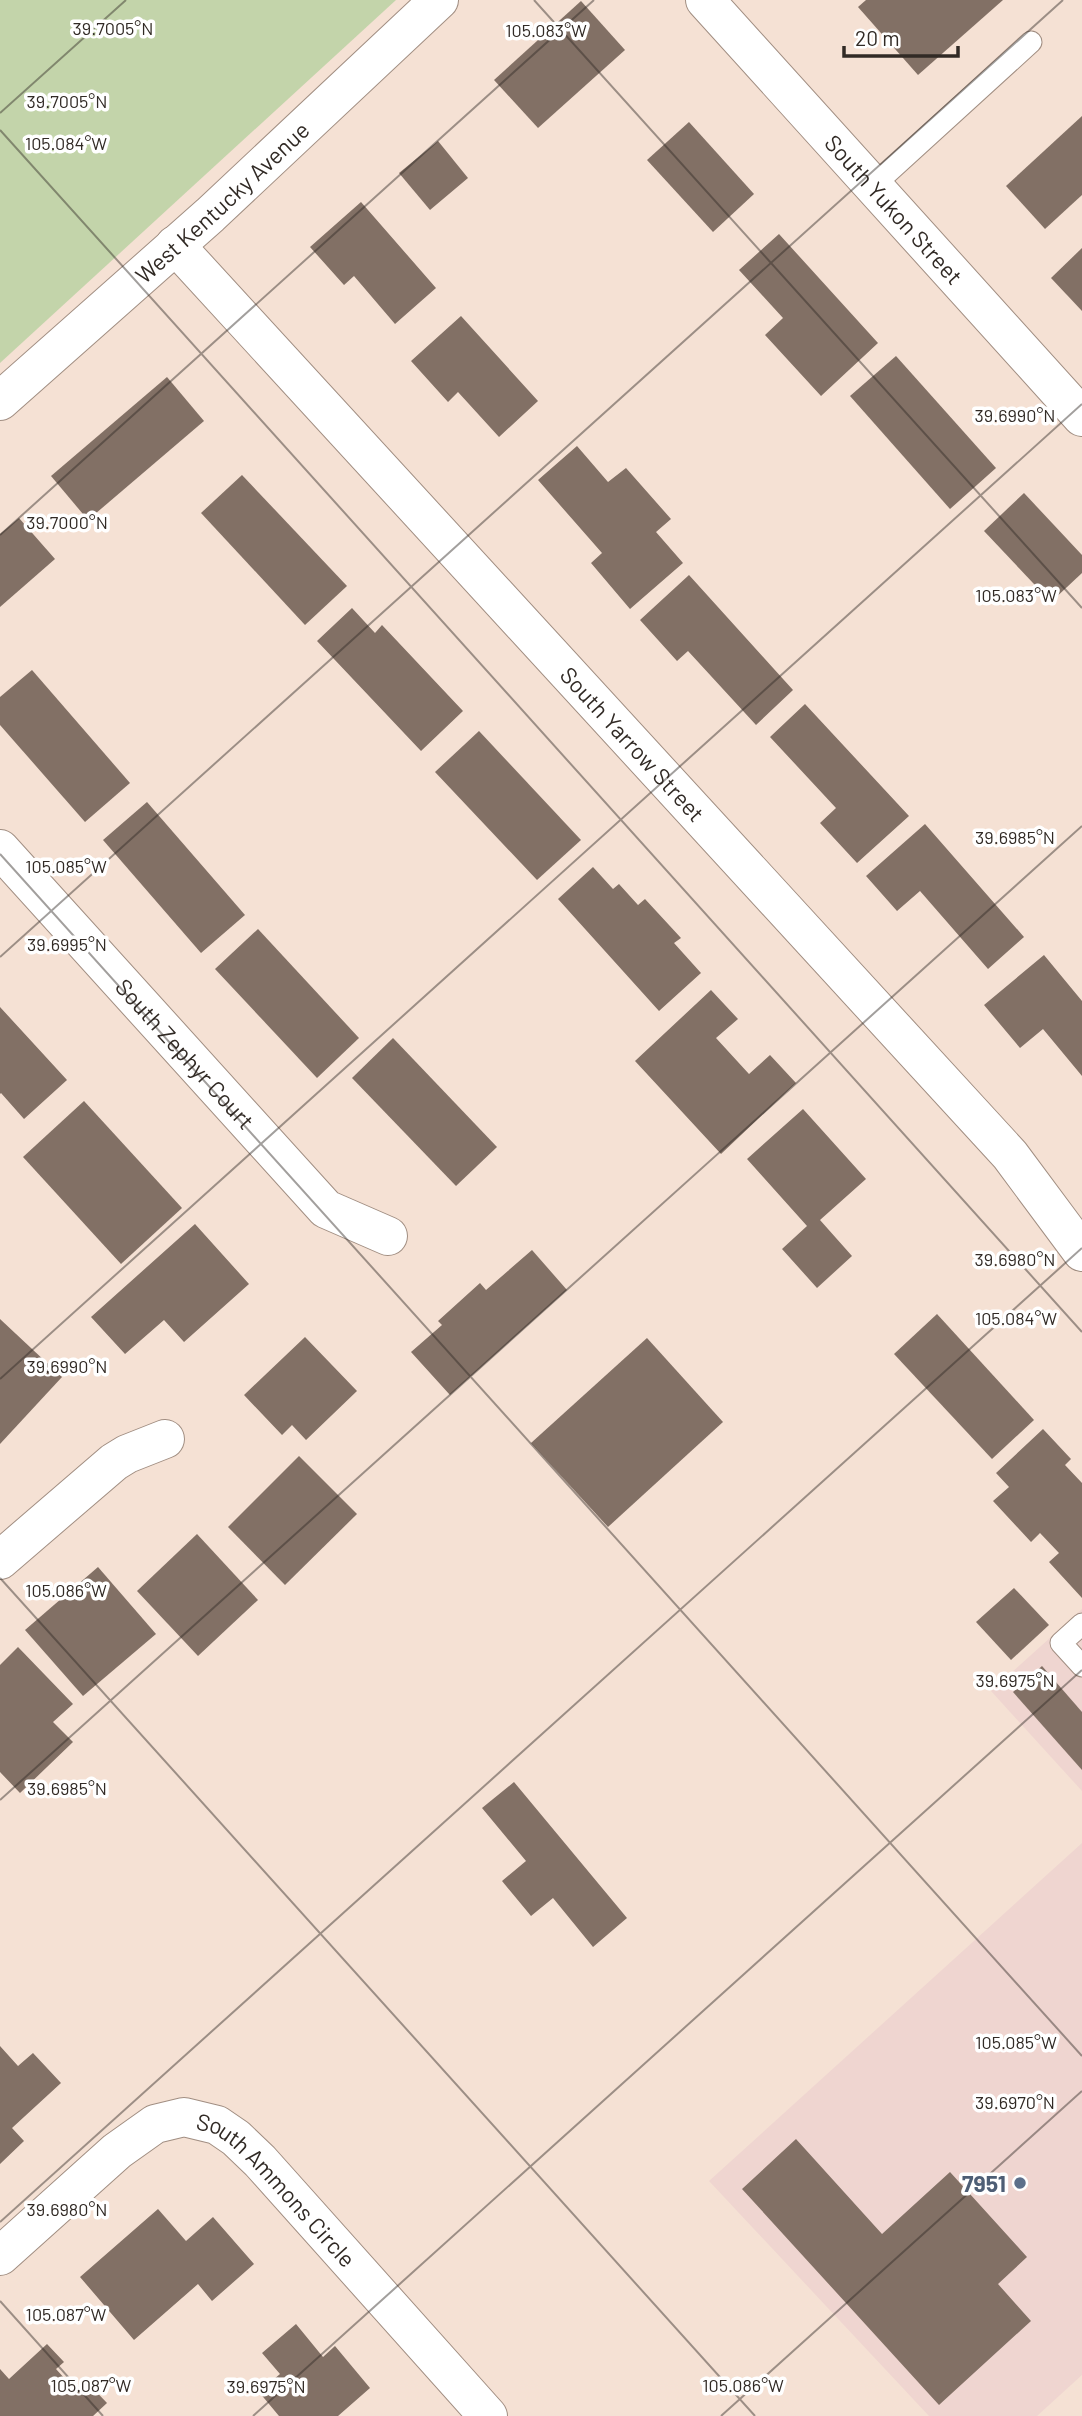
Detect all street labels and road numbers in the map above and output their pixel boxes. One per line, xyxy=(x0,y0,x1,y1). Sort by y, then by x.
street label: West Kentucky Avenue xyxy=(129,115,315,289)
street label: South Yukon Street xyxy=(819,129,969,290)
street label: South Yarrow Street xyxy=(555,661,711,827)
street label: South Zephyr Court xyxy=(110,973,260,1135)
street label: South Ammons Circle xyxy=(194,2107,362,2273)

